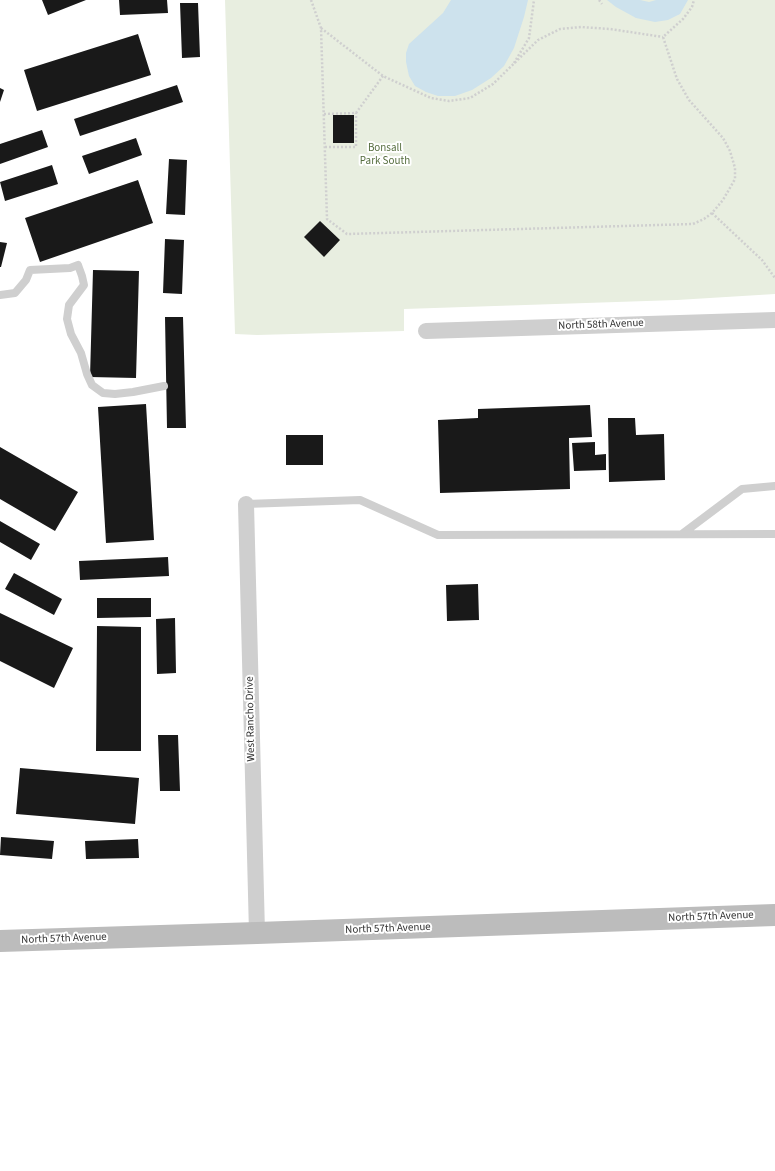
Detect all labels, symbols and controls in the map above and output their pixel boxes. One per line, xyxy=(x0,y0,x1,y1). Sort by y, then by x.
park label: Bonsall Park South xyxy=(360,142,410,168)
street label: North 58th Avenue xyxy=(558,317,644,333)
street label: West Rancho Drive xyxy=(244,676,258,762)
street label: North 57th Avenue xyxy=(668,909,754,925)
street label: North 57th Avenue xyxy=(345,921,431,937)
street label: North 57th Avenue xyxy=(21,931,107,947)

